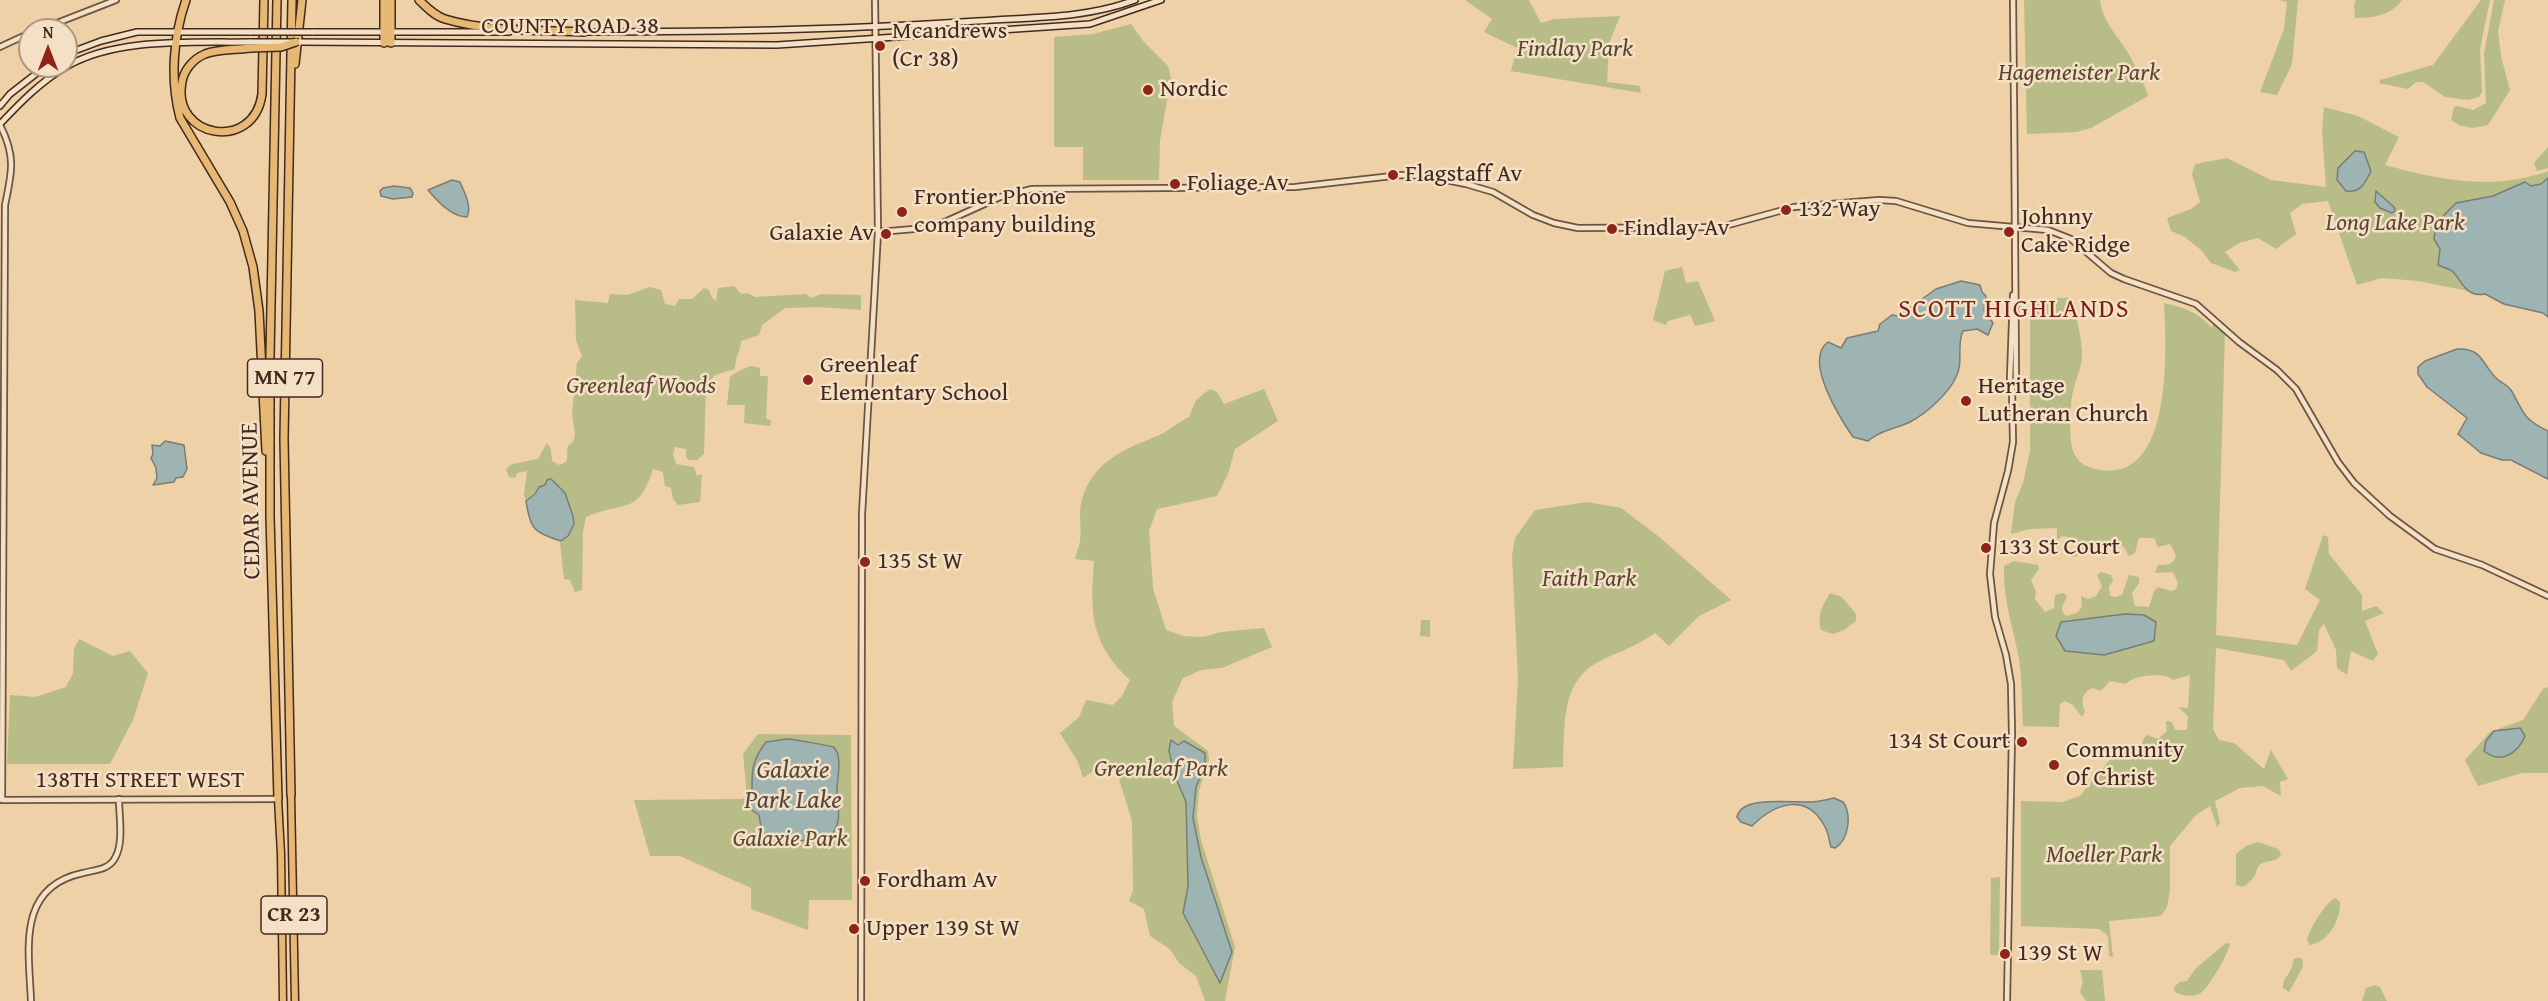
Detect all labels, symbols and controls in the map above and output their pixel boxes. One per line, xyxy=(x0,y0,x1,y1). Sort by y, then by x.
street label: COUNTY ROAD 38 xyxy=(481,13,659,41)
north arrow xyxy=(18,18,78,78)
place label: Mcandrews (Cr 38) xyxy=(892,18,1007,74)
text: N xyxy=(43,20,53,44)
park label: Findlay Park xyxy=(1517,36,1633,64)
marker: Mcandrews (Cr 38) xyxy=(873,39,887,53)
park label: Hagemeister Park xyxy=(1998,60,2160,88)
place label: Nordic xyxy=(1160,76,1228,104)
marker: Nordic xyxy=(1141,83,1155,97)
place label: Flagstaff Av xyxy=(1405,161,1522,189)
marker: Flagstaff Av xyxy=(1386,168,1400,182)
place label: Foliage Av xyxy=(1187,170,1289,198)
marker: Foliage Av xyxy=(1168,177,1182,191)
place label: Frontier Phone company building xyxy=(914,184,1095,240)
place label: 132 Way xyxy=(1798,196,1881,224)
marker: 132 Way xyxy=(1779,203,1793,217)
place label: Johnny Cake Ridge xyxy=(2021,204,2130,260)
marker: Frontier Phone company building xyxy=(895,205,909,219)
park label: Long Lake Park xyxy=(2325,210,2465,238)
place label: Findlay Av xyxy=(1624,215,1729,243)
place label: Galaxie Av xyxy=(770,220,874,248)
marker: Findlay Av xyxy=(1605,222,1619,236)
marker: Johnny Cake Ridge xyxy=(2002,225,2016,239)
marker: Galaxie Av xyxy=(879,227,893,241)
district label: SCOTT HIGHLANDS xyxy=(1898,294,2130,326)
place label: Greenleaf Elementary School xyxy=(820,352,1008,408)
road number: MN 77 xyxy=(248,359,322,397)
park label: Greenleaf Woods xyxy=(566,373,716,401)
marker: Greenleaf Elementary School xyxy=(801,373,815,387)
place label: Heritage Lutheran Church xyxy=(1978,373,2148,429)
marker: Heritage Lutheran Church xyxy=(1959,394,1973,408)
street label: CEDAR AVENUE xyxy=(236,422,268,580)
place label: 133 St Court xyxy=(1998,534,2120,562)
marker: 133 St Court xyxy=(1979,541,1993,555)
place label: 135 St W xyxy=(877,548,963,576)
marker: 135 St W xyxy=(858,555,872,569)
park label: Faith Park xyxy=(1542,566,1636,594)
place label: 134 St Court xyxy=(1888,728,2010,756)
marker: 134 St Court xyxy=(2015,735,2029,749)
place label: Community Of Christ xyxy=(2066,737,2184,793)
water label: Galaxie Park Lake xyxy=(744,755,842,816)
park label: Greenleaf Park xyxy=(1094,756,1228,784)
marker: Community Of Christ xyxy=(2047,758,2061,772)
street label: 138TH STREET WEST xyxy=(35,767,245,795)
park label: Galaxie Park xyxy=(733,826,847,854)
park label: Moeller Park xyxy=(2046,842,2162,870)
place label: Fordham Av xyxy=(877,867,998,895)
marker: Fordham Av xyxy=(858,874,872,888)
road number: CR 23 xyxy=(261,896,327,934)
place label: Upper 139 St W xyxy=(866,915,1020,943)
marker: Upper 139 St W xyxy=(847,922,861,936)
place label: 139 St W xyxy=(2017,940,2103,968)
marker: 139 St W xyxy=(1998,947,2012,961)

